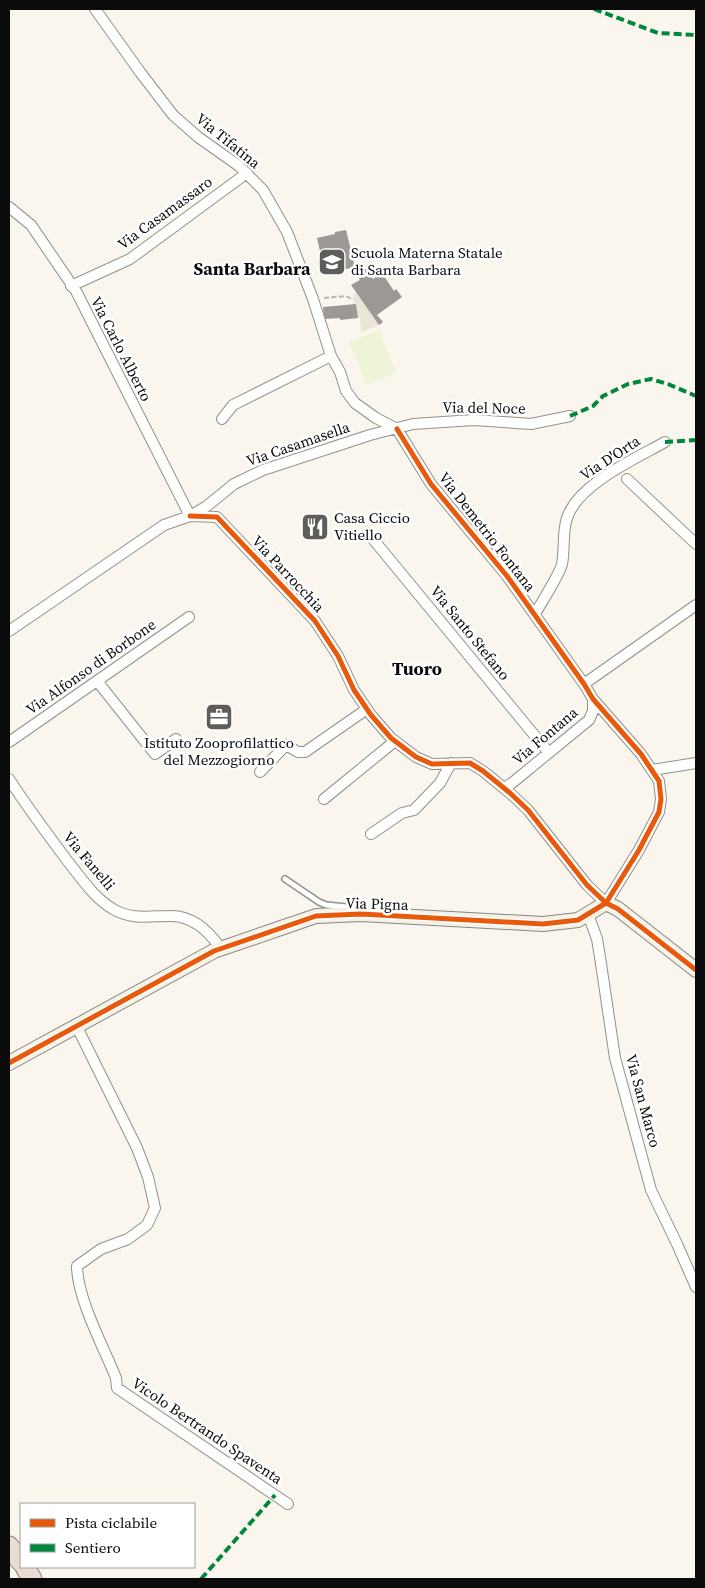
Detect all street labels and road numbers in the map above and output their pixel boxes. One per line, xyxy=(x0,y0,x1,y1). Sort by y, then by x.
street label: Via Tifatina xyxy=(192,108,265,173)
street label: Via Casamassaro xyxy=(113,171,216,254)
street label: Via Carlo Alberto xyxy=(86,293,157,405)
street label: Via del Noce xyxy=(442,396,526,419)
street label: Via Casamasella xyxy=(243,416,353,471)
street label: Via D'Orta xyxy=(576,430,644,485)
street label: Via Demetrio Fontana xyxy=(434,467,541,596)
street label: Via Parrocchia xyxy=(247,531,330,617)
street label: Via Santo Stefano xyxy=(426,581,515,684)
street label: Via Alfonso di Borbone xyxy=(21,614,160,719)
street label: Via Fontana xyxy=(507,702,582,769)
street label: Via Fanelli xyxy=(59,827,120,895)
street label: Via Pigna xyxy=(345,892,409,915)
street label: Via San Marco xyxy=(621,1052,666,1150)
street label: Vicolo Bertrando Spaventa xyxy=(128,1372,287,1489)

